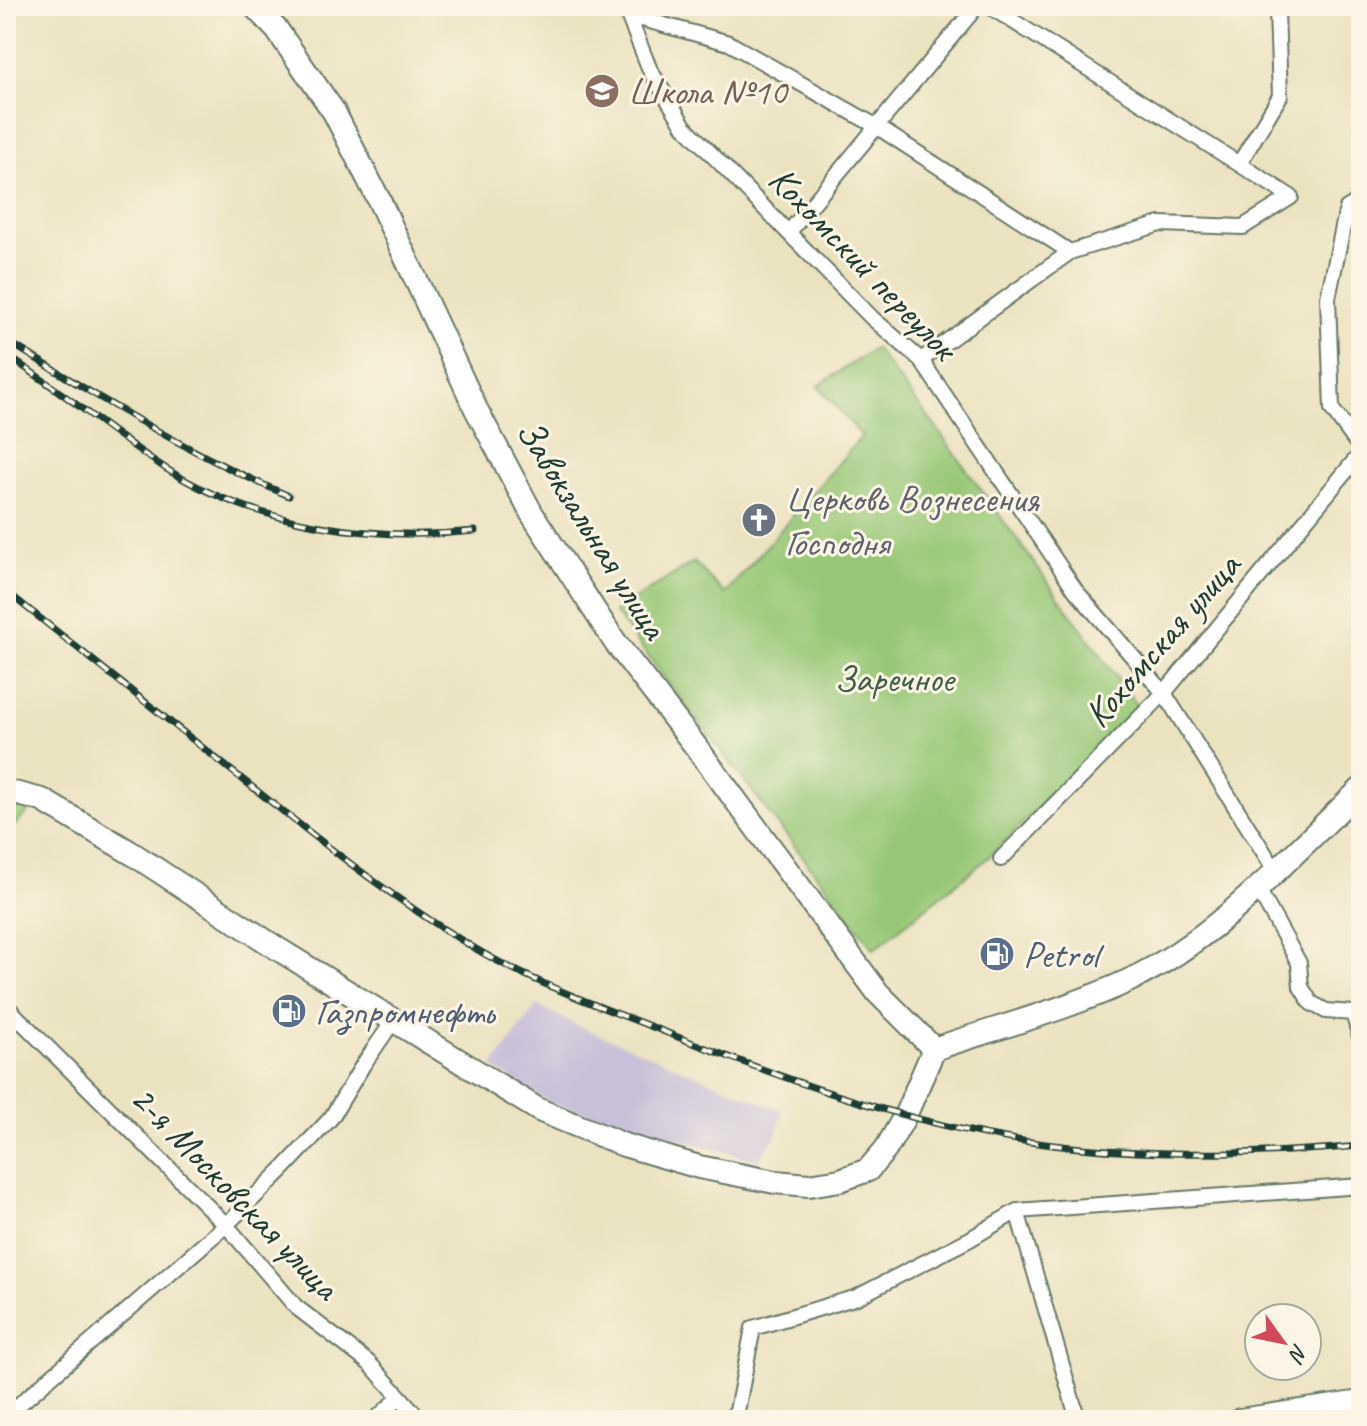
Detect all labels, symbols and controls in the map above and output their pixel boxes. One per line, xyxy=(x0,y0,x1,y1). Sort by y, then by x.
place label: Школа №10 xyxy=(628,68,790,115)
school or university icon: Школа №10 xyxy=(583,72,621,110)
street label: Кохомский переулок xyxy=(759,156,970,372)
street label: Завокзальная улица xyxy=(506,411,680,650)
place label: Церковь Вознесения Господня xyxy=(785,475,1040,566)
church icon: Церковь Вознесения Господня xyxy=(740,501,778,539)
street label: Кохомская улица xyxy=(1074,542,1252,737)
park label: Заречное xyxy=(834,655,956,702)
place label: Petrol xyxy=(1023,931,1105,978)
fuel station icon: Petrol xyxy=(978,935,1016,973)
place label: Газпромнефть xyxy=(315,988,496,1035)
fuel station icon: Газпромнефть xyxy=(270,992,308,1030)
street label: 2-я Московская улица xyxy=(121,1075,351,1311)
north arrow xyxy=(1243,1302,1323,1382)
text: N xyxy=(1282,1339,1314,1369)

